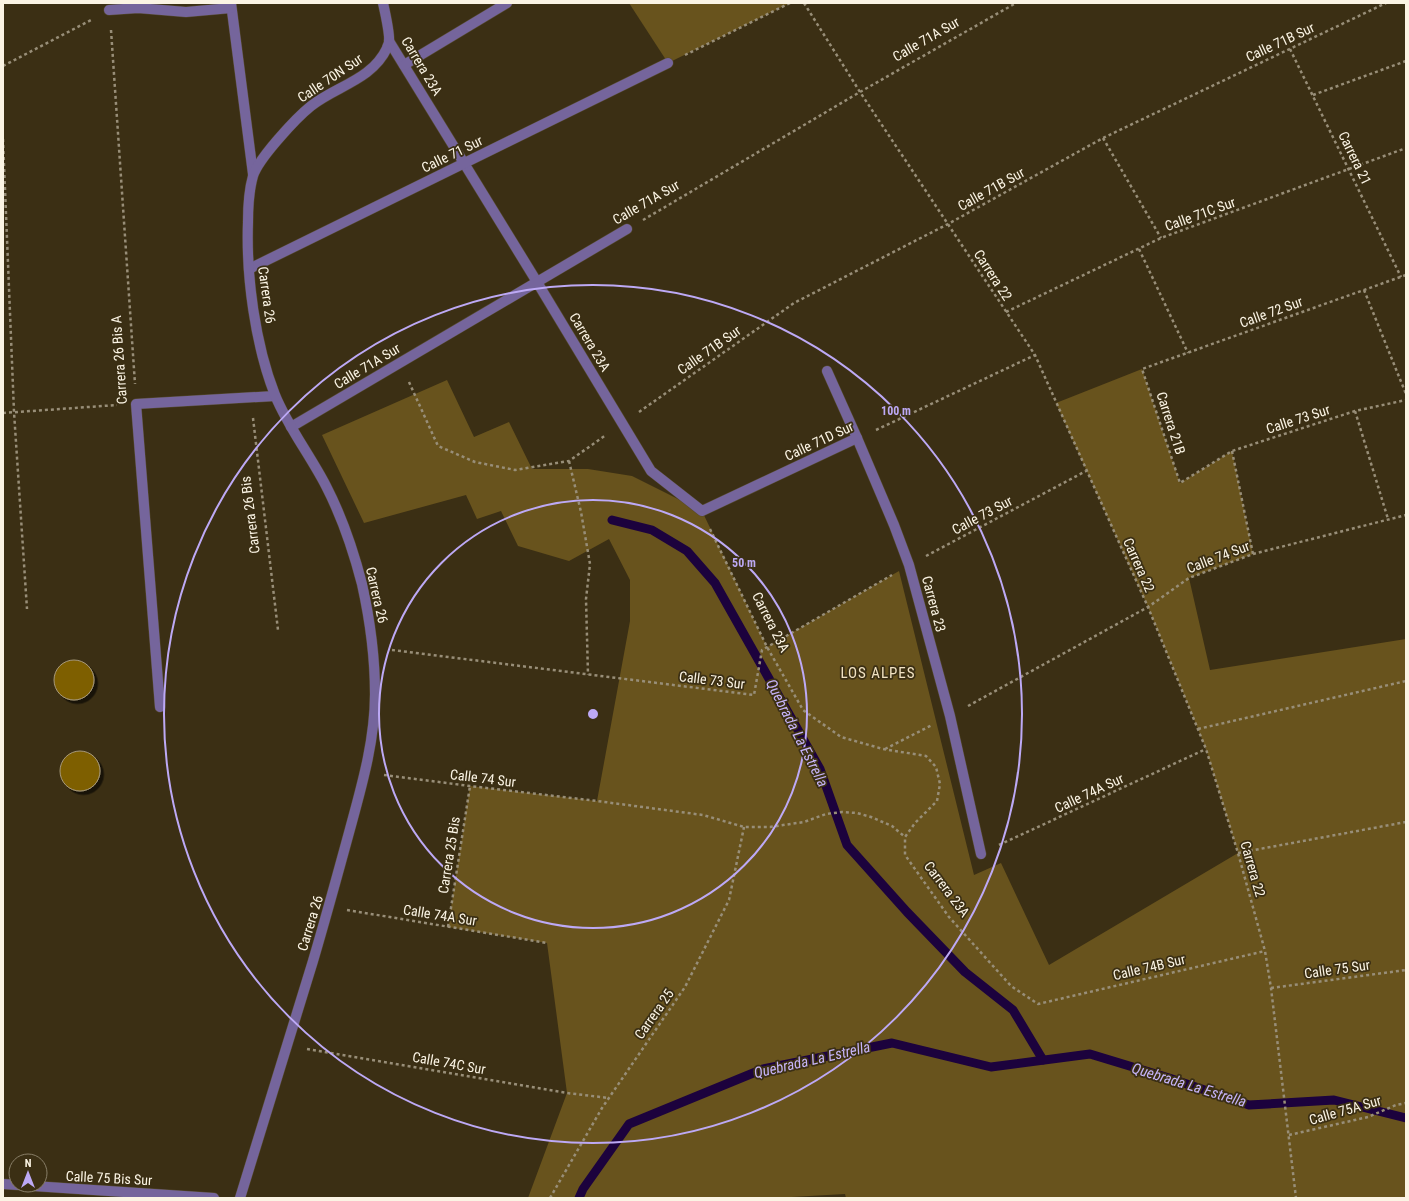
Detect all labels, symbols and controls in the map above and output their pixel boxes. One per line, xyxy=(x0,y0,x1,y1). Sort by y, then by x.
street label: Calle 71A Sur xyxy=(890,14,962,64)
street label: Calle 71B Sur xyxy=(1243,19,1317,65)
street label: Carrera 23A xyxy=(398,34,446,98)
street label: Calle 70N Sur xyxy=(294,50,366,106)
street label: Carrera 21 xyxy=(1335,129,1375,187)
street label: Calle 71 Sur xyxy=(419,132,485,176)
street label: Calle 71B Sur xyxy=(955,164,1027,214)
street label: Calle 71A Sur xyxy=(610,177,682,227)
street label: Calle 71C Sur xyxy=(1162,194,1238,234)
street label: Carrera 22 xyxy=(971,247,1015,303)
street label: Carrera 26 xyxy=(255,265,279,325)
street label: Calle 72 Sur xyxy=(1237,293,1305,331)
street label: Carrera 23A xyxy=(566,310,614,374)
street label: Carrera 26 Bis A xyxy=(108,315,130,405)
street label: Calle 71B Sur xyxy=(674,322,744,378)
street label: Calle 71A Sur xyxy=(331,340,403,392)
street label: Carrera 21B xyxy=(1153,390,1189,456)
street label: Calle 73 Sur xyxy=(1264,401,1332,437)
text: 100 m xyxy=(881,404,911,418)
street label: Calle 71D Sur xyxy=(782,418,856,464)
street label: Carrera 26 Bis xyxy=(237,475,263,555)
street label: Calle 73 Sur xyxy=(949,492,1015,538)
street label: Carrera 22 xyxy=(1120,536,1158,595)
street label: Calle 74 Sur xyxy=(1184,538,1252,576)
text: 50 m xyxy=(732,556,756,570)
street label: Carrera 26 xyxy=(363,565,391,625)
street label: Carrera 23 xyxy=(919,574,949,634)
street label: Carrera 23A xyxy=(749,589,793,655)
district label: LOS ALPES xyxy=(840,664,916,682)
street label: Calle 73 Sur xyxy=(678,668,746,692)
water label: Quebrada La Estrella xyxy=(762,676,832,790)
centre of rings xyxy=(586,707,600,721)
street label: Calle 74 Sur xyxy=(449,766,517,790)
street label: Calle 74A Sur xyxy=(1052,770,1126,816)
street label: Carrera 25 Bis xyxy=(435,815,463,895)
street label: Carrera 22 xyxy=(1237,839,1269,899)
street label: Carrera 23A xyxy=(921,858,973,920)
street label: Carrera 26 xyxy=(294,893,326,953)
street label: Calle 74A Sur xyxy=(402,901,478,929)
street label: Calle 74B Sur xyxy=(1111,951,1187,983)
street label: Calle 75 Sur xyxy=(1303,956,1371,982)
street label: Carrera 25 xyxy=(631,986,677,1042)
water label: Quebrada La Estrella xyxy=(752,1038,872,1082)
street label: Calle 74C Sur xyxy=(411,1049,487,1077)
water label: Quebrada La Estrella xyxy=(1130,1059,1248,1111)
street label: Calle 75A Sur xyxy=(1307,1092,1383,1128)
north arrow xyxy=(8,1153,48,1193)
text: N xyxy=(25,1157,32,1170)
street label: Calle 75 Bis Sur xyxy=(65,1168,153,1188)

